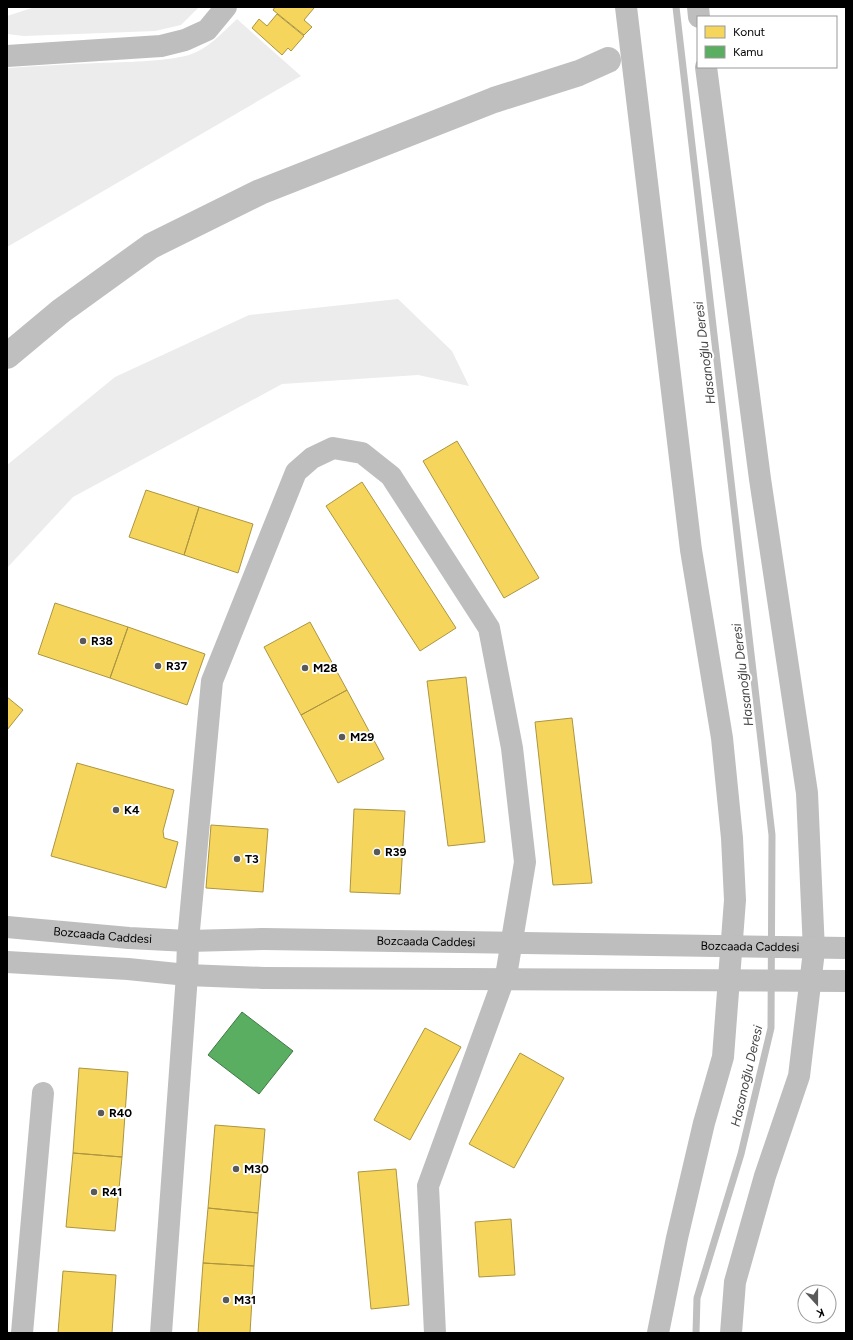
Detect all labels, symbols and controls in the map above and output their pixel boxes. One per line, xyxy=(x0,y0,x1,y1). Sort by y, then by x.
legend xyxy=(697,16,837,68)
text: Konut xyxy=(733,25,766,39)
text: Kamu xyxy=(733,45,763,59)
water label: Hasanoğlu Deresi xyxy=(691,300,718,405)
water label: Hasanoğlu Deresi xyxy=(729,622,756,727)
place label: R38 xyxy=(91,634,113,648)
marker: R38 xyxy=(78,636,88,646)
place label: R37 xyxy=(166,659,187,673)
marker: R37 xyxy=(153,661,163,671)
place label: M28 xyxy=(313,661,338,675)
marker: M28 xyxy=(300,663,310,673)
place label: M29 xyxy=(350,730,374,744)
marker: M29 xyxy=(337,732,347,742)
place label: K4 xyxy=(124,803,140,817)
marker: K4 xyxy=(111,805,121,815)
place label: R39 xyxy=(385,845,406,859)
marker: R39 xyxy=(372,847,382,857)
place label: T3 xyxy=(245,852,259,866)
marker: T3 xyxy=(232,854,242,864)
street label: Bozcaada Caddesi xyxy=(53,924,152,946)
street label: Bozcaada Caddesi xyxy=(376,934,476,949)
street label: Bozcaada Caddesi xyxy=(700,939,800,954)
water label: Hasanoğlu Deresi xyxy=(728,1023,766,1128)
place label: R40 xyxy=(109,1106,132,1120)
marker: R40 xyxy=(96,1108,106,1118)
place label: M30 xyxy=(244,1162,269,1176)
marker: M30 xyxy=(231,1164,241,1174)
place label: R41 xyxy=(102,1185,122,1199)
marker: R41 xyxy=(89,1187,99,1197)
north arrow xyxy=(797,1284,837,1324)
place label: M31 xyxy=(234,1293,256,1307)
marker: M31 xyxy=(221,1295,231,1305)
text: K xyxy=(814,1305,826,1320)

